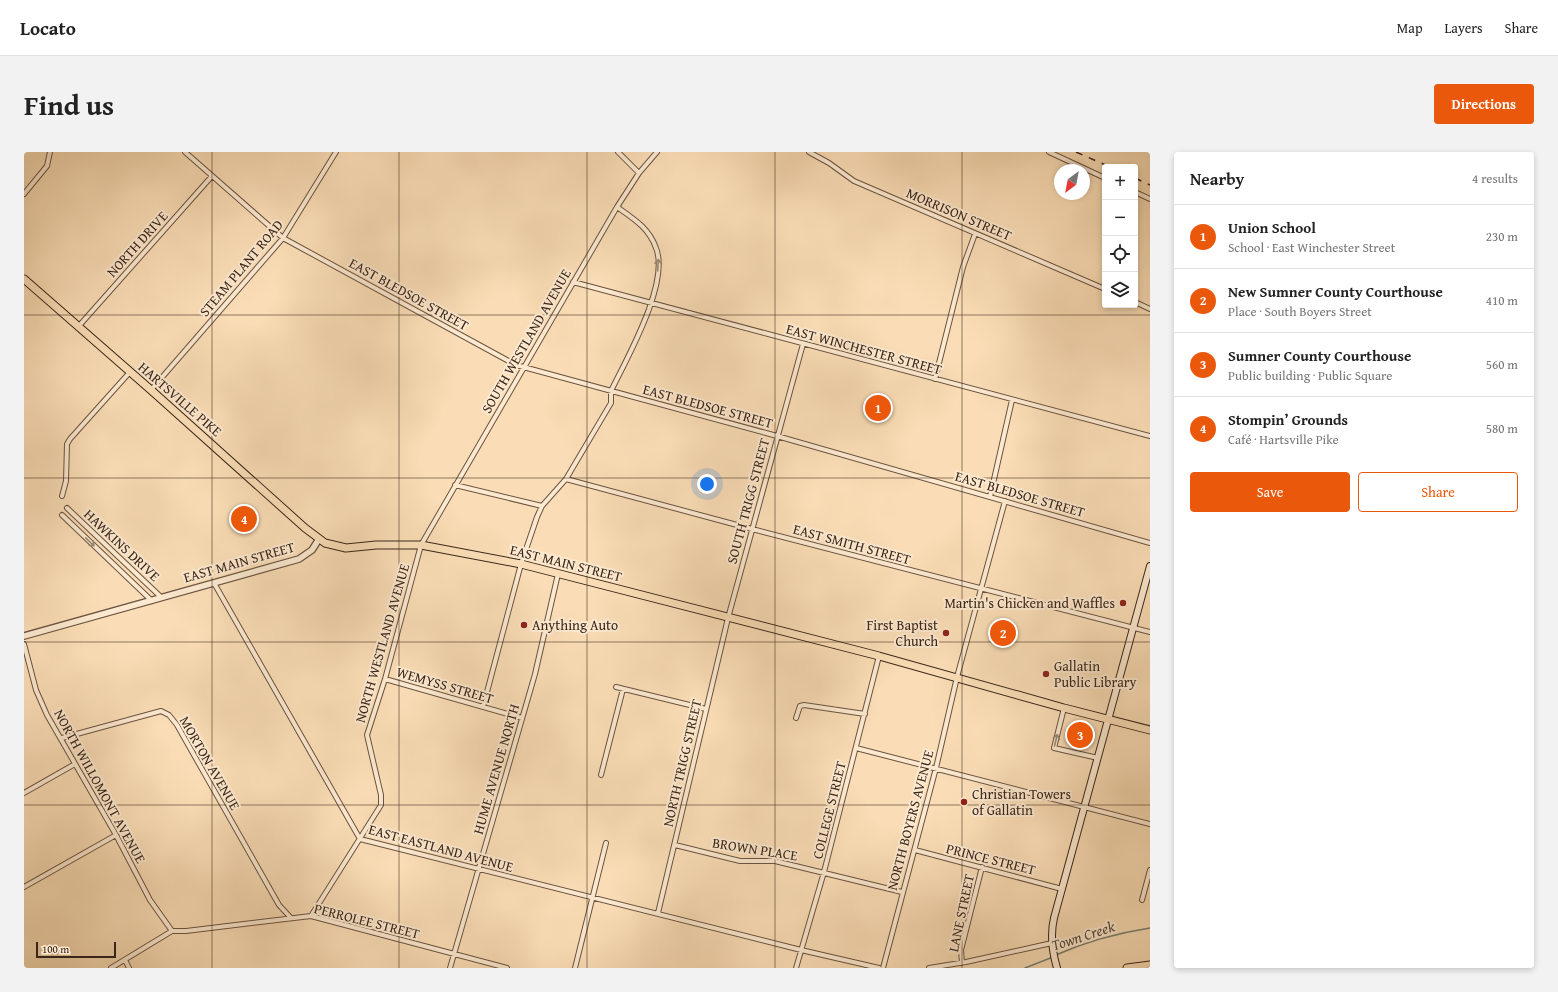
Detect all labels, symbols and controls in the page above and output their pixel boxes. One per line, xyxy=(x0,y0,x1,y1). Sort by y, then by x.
text: Locato xyxy=(20,14,76,42)
text: Map xyxy=(1397,18,1423,38)
text: Layers xyxy=(1445,18,1483,38)
text: Share xyxy=(1505,18,1538,38)
text: Find us xyxy=(24,84,114,125)
button: Directions xyxy=(1434,84,1534,124)
north arrow xyxy=(1054,164,1090,200)
map controls xyxy=(1102,164,1138,308)
button: + xyxy=(1102,164,1138,200)
text: Nearby xyxy=(1190,166,1244,191)
text: 4 results xyxy=(1472,169,1518,188)
street label: MORRISON STREET xyxy=(903,183,1015,245)
button: − xyxy=(1102,200,1138,236)
street label: NORTH DRIVE xyxy=(102,207,172,281)
street label: STEAM PLANT ROAD xyxy=(194,215,288,321)
text: Union School xyxy=(1228,217,1316,238)
text: 1 xyxy=(1200,227,1206,246)
text: 230 m xyxy=(1486,227,1518,246)
button: locate xyxy=(1102,236,1138,272)
text: School · East Winchester Street xyxy=(1228,238,1395,257)
street label: EAST BLEDSOE STREET xyxy=(346,253,473,335)
one-way arrow xyxy=(655,259,662,272)
street label: SOUTH WESTLAND AVENUE xyxy=(476,265,576,417)
button: layers xyxy=(1102,272,1138,308)
text: New Sumner County Courthouse xyxy=(1228,281,1443,302)
text: 2 xyxy=(1200,291,1206,310)
text: 410 m xyxy=(1486,291,1518,310)
text: Place · South Boyers Street xyxy=(1228,302,1372,321)
street label: EAST WINCHESTER STREET xyxy=(784,319,944,379)
text: Sumner County Courthouse xyxy=(1228,345,1411,366)
text: 3 xyxy=(1200,355,1206,374)
text: 560 m xyxy=(1486,355,1518,374)
street label: HARTSVILLE PIKE xyxy=(134,357,226,441)
text: Public building · Public Square xyxy=(1228,366,1392,385)
street label: EAST BLEDSOE STREET xyxy=(641,379,775,433)
pin: 1 xyxy=(865,393,891,423)
text: Stompin’ Grounds xyxy=(1228,409,1348,430)
text: 4 xyxy=(1200,419,1206,438)
text: 580 m xyxy=(1486,419,1518,438)
text: Café · Hartsville Pike xyxy=(1228,430,1339,449)
street label: SOUTH TRIGG STREET xyxy=(722,436,774,566)
street label: EAST BLEDSOE STREET xyxy=(953,466,1087,522)
button: Save xyxy=(1190,472,1350,512)
button: Share xyxy=(1358,472,1518,512)
your location xyxy=(697,474,717,494)
street label: HAWKINS DRIVE xyxy=(79,504,165,586)
pin: 4 xyxy=(231,504,257,534)
street label: EAST SMITH STREET xyxy=(791,519,913,569)
one-way arrow xyxy=(85,537,95,547)
street label: EAST MAIN STREET xyxy=(181,537,297,587)
street label: EAST MAIN STREET xyxy=(508,539,624,587)
street label: NORTH WESTLAND AVENUE xyxy=(350,561,414,725)
place label: Martin's Chicken and Waffles xyxy=(944,593,1115,613)
marker: Martin's Chicken and Waffles xyxy=(1118,598,1128,608)
place label: Anything Auto xyxy=(532,615,618,635)
place label: First Baptist Church xyxy=(866,615,938,651)
pin: 2 xyxy=(990,618,1016,648)
marker: Anything Auto xyxy=(519,620,529,630)
marker: First Baptist Church xyxy=(941,628,951,638)
place label: Gallatin Public Library xyxy=(1054,656,1137,692)
street label: WEMYSS STREET xyxy=(394,662,496,708)
marker: Gallatin Public Library xyxy=(1041,669,1051,679)
street label: NORTH TRIGG STREET xyxy=(658,697,706,829)
street label: HUME AVENUE NORTH xyxy=(468,701,524,837)
street label: NORTH WILLOMONT AVENUE xyxy=(49,705,151,867)
street label: MORTON AVENUE xyxy=(175,712,245,814)
pin: 3 xyxy=(1067,720,1093,750)
one-way arrow xyxy=(1053,734,1061,747)
street label: NORTH BOYERS AVENUE xyxy=(882,748,938,892)
street label: COLLEGE STREET xyxy=(807,759,851,861)
place label: Christian Towers of Gallatin xyxy=(972,784,1071,820)
marker: Christian Towers of Gallatin xyxy=(959,797,969,807)
street label: EAST EASTLAND AVENUE xyxy=(367,819,515,877)
street label: BROWN PLACE xyxy=(711,832,799,866)
street label: PRINCE STREET xyxy=(944,838,1038,880)
street label: LANE STREET xyxy=(943,872,979,954)
street label: PERROLEE STREET xyxy=(312,898,422,944)
water label: Town Creek xyxy=(1048,915,1117,956)
scale bar xyxy=(36,940,116,959)
text: 100 m xyxy=(42,941,69,957)

